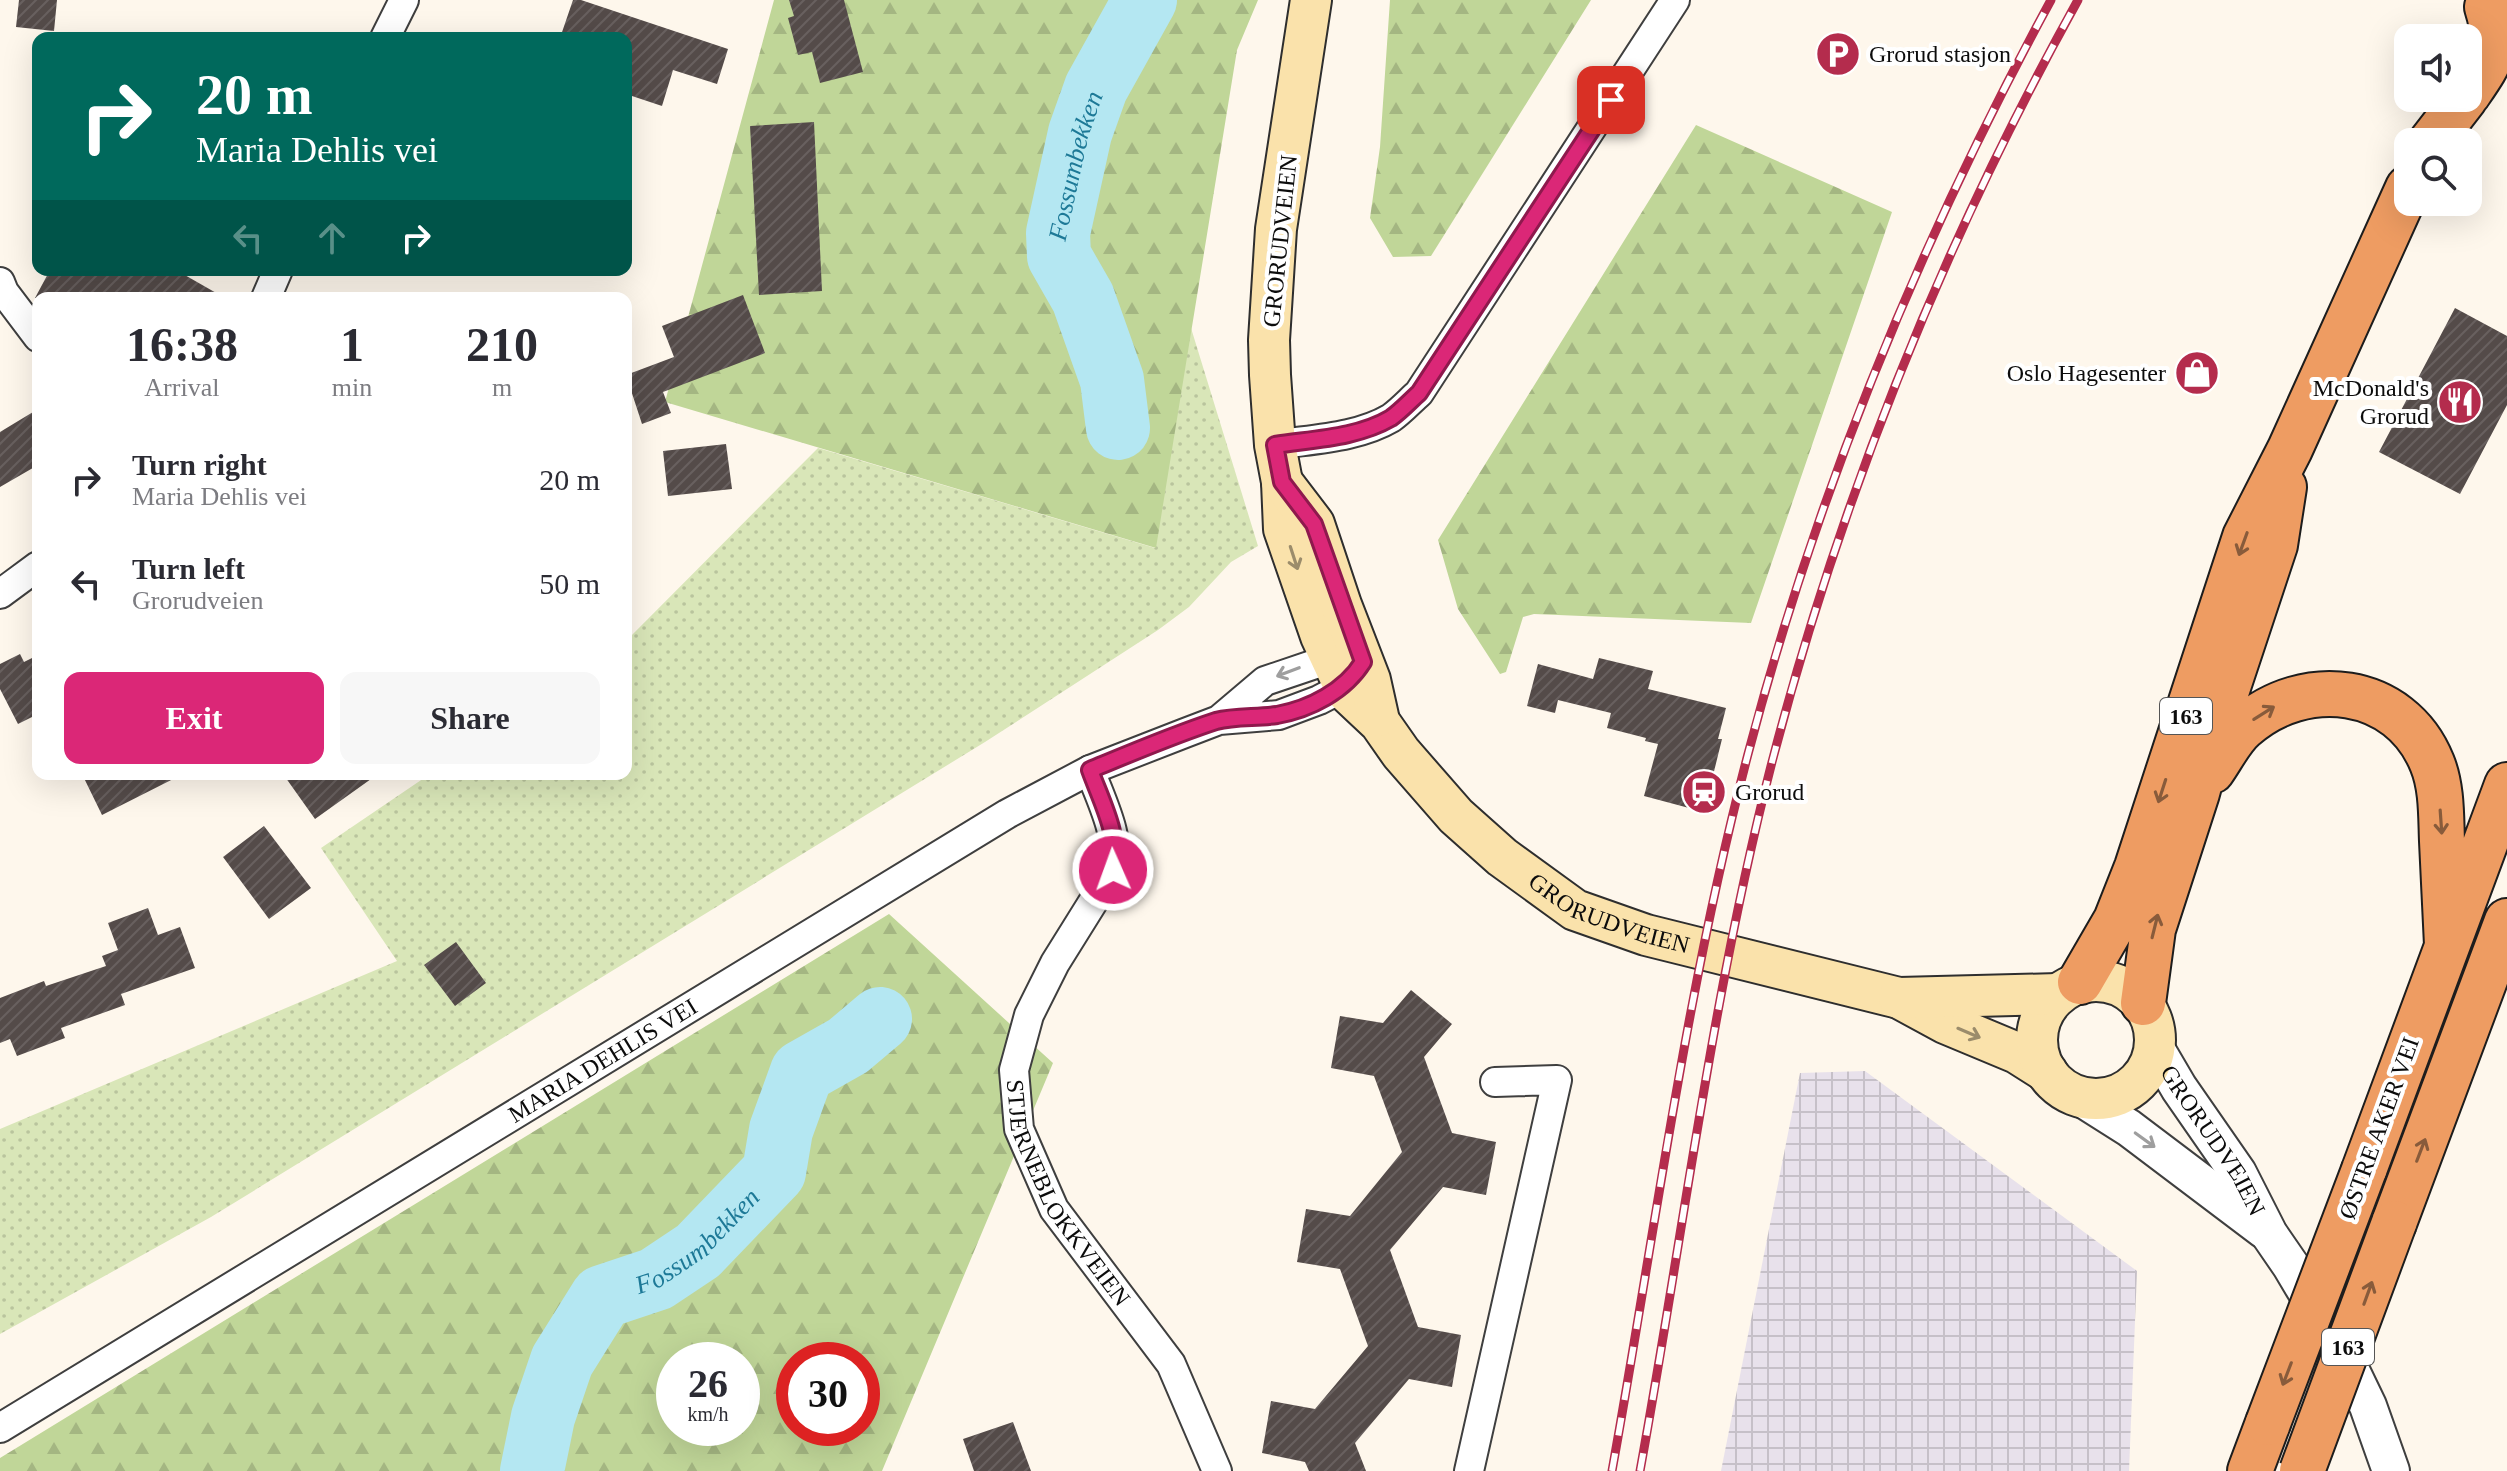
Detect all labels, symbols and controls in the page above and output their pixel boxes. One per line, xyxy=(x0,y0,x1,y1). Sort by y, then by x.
map controls xyxy=(2394,24,2482,216)
button: sound xyxy=(2394,24,2482,112)
parking icon: Grorud stasjon xyxy=(1814,30,1862,78)
place label: Grorud stasjon xyxy=(1869,41,2011,67)
icon: right xyxy=(64,64,168,168)
text: 20 m xyxy=(196,64,313,126)
pin xyxy=(1577,66,1645,134)
icon: arrive xyxy=(1589,78,1633,122)
water label: Fossumbekken xyxy=(1042,87,1108,244)
button: search xyxy=(2394,128,2482,216)
text: Maria Dehlis vei xyxy=(196,130,438,170)
street label: GRORUDVEIEN xyxy=(1258,153,1302,329)
icon: left xyxy=(226,216,270,260)
icon: ahead xyxy=(310,216,354,260)
icon: right xyxy=(394,216,438,260)
text: 16:38 xyxy=(126,318,238,371)
text: 1 xyxy=(340,318,364,371)
text: 210 xyxy=(466,318,538,371)
shop icon: Oslo Hagesenter xyxy=(2173,349,2221,397)
place label: Oslo Hagesenter xyxy=(2007,360,2166,386)
text: Arrival xyxy=(144,373,219,402)
text: min xyxy=(332,373,372,402)
text: m xyxy=(492,373,512,402)
place label: McDonald's Grorud xyxy=(2313,375,2429,429)
restaurant icon: McDonald's Grorud xyxy=(2436,378,2484,426)
text: Turn right xyxy=(132,448,267,481)
icon: right xyxy=(64,458,108,502)
text: 20 m xyxy=(539,463,600,496)
text: Maria Dehlis vei xyxy=(132,482,307,511)
one-way arrow xyxy=(2235,531,2249,556)
one-way arrow xyxy=(1287,545,1302,570)
text: Turn left xyxy=(132,552,245,585)
icon: left xyxy=(64,562,108,606)
text: 50 m xyxy=(539,567,600,600)
text: Grorudveien xyxy=(132,586,263,615)
one-way arrow xyxy=(1276,666,1301,680)
button: Exit xyxy=(64,672,324,764)
button: Share xyxy=(340,672,600,764)
road number: 163 xyxy=(2160,698,2212,734)
one-way arrow xyxy=(2253,705,2275,721)
station icon: Grorud xyxy=(1680,768,1728,816)
one-way arrow xyxy=(2153,778,2168,803)
place label: Grorud xyxy=(1735,779,1804,805)
one-way arrow xyxy=(2434,808,2449,835)
position arrow xyxy=(1071,828,1155,912)
street label: GRORUDVEIEN xyxy=(1524,868,1692,958)
one-way arrow xyxy=(2148,914,2163,939)
street label: MARIA DEHLIS VEI xyxy=(504,993,702,1128)
one-way arrow xyxy=(1956,1027,1980,1042)
street label: ØSTRE AKER VEI xyxy=(2334,1034,2424,1222)
street label: GRORUDVEIEN xyxy=(2156,1061,2270,1220)
street label: STJERNEBLOKKVEIEN xyxy=(1002,1079,1135,1311)
one-way arrow xyxy=(2134,1131,2155,1148)
one-way arrow xyxy=(2415,1138,2429,1163)
water label: Fossumbekken xyxy=(630,1182,765,1300)
one-way arrow xyxy=(2362,1281,2376,1306)
road number: 163 xyxy=(2322,1329,2374,1365)
speed limit sign: 30 xyxy=(776,1342,880,1446)
text: 26 xyxy=(688,1361,728,1406)
one-way arrow xyxy=(2279,1361,2293,1385)
text: km/h xyxy=(687,1403,729,1425)

